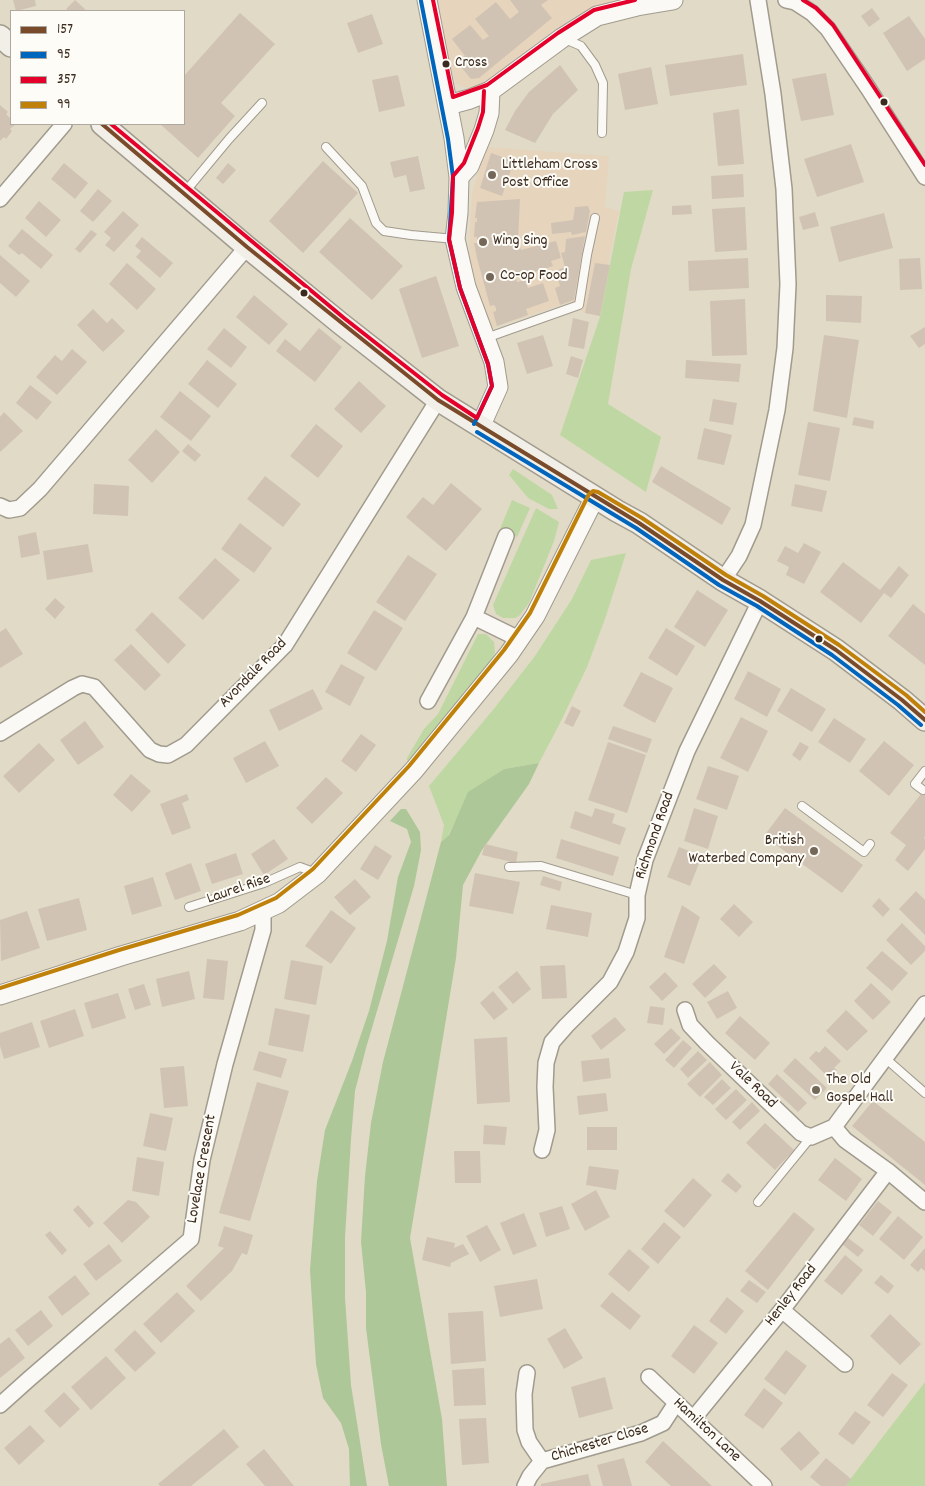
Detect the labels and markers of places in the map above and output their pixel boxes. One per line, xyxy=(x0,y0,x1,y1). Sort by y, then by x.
place label: Cross xyxy=(455,55,487,73)
marker: Cross xyxy=(441,59,451,69)
unlabelled marker xyxy=(879,97,889,107)
place label: Littleham Cross Post Office xyxy=(502,156,598,194)
marker: Littleham Cross Post Office xyxy=(486,169,498,181)
place label: Wing Sing xyxy=(493,232,548,252)
marker: Wing Sing xyxy=(477,236,489,248)
place label: Co-op Food xyxy=(500,267,568,287)
marker: Co-op Food xyxy=(484,271,496,283)
unlabelled marker xyxy=(299,288,309,298)
unlabelled marker xyxy=(814,634,824,644)
place label: British Waterbed Company xyxy=(689,832,804,870)
marker: British Waterbed Company xyxy=(808,845,820,857)
place label: The Old Gospel Hall xyxy=(826,1071,893,1109)
marker: The Old Gospel Hall xyxy=(810,1084,822,1096)

